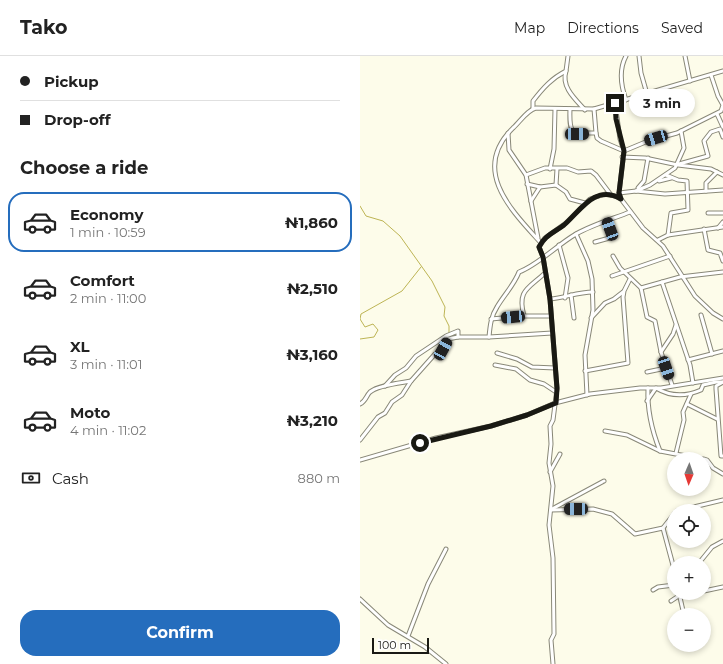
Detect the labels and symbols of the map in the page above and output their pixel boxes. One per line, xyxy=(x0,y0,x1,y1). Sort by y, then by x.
callout: 3 min xyxy=(629,89,695,117)
route end xyxy=(606,94,624,112)
car xyxy=(565,128,589,140)
car xyxy=(643,129,669,147)
car xyxy=(600,216,620,242)
car xyxy=(501,310,525,324)
car xyxy=(432,336,454,362)
car xyxy=(656,355,676,381)
route start xyxy=(411,434,429,452)
north arrow xyxy=(667,452,711,496)
car xyxy=(564,503,588,515)
scale bar xyxy=(372,636,429,655)

